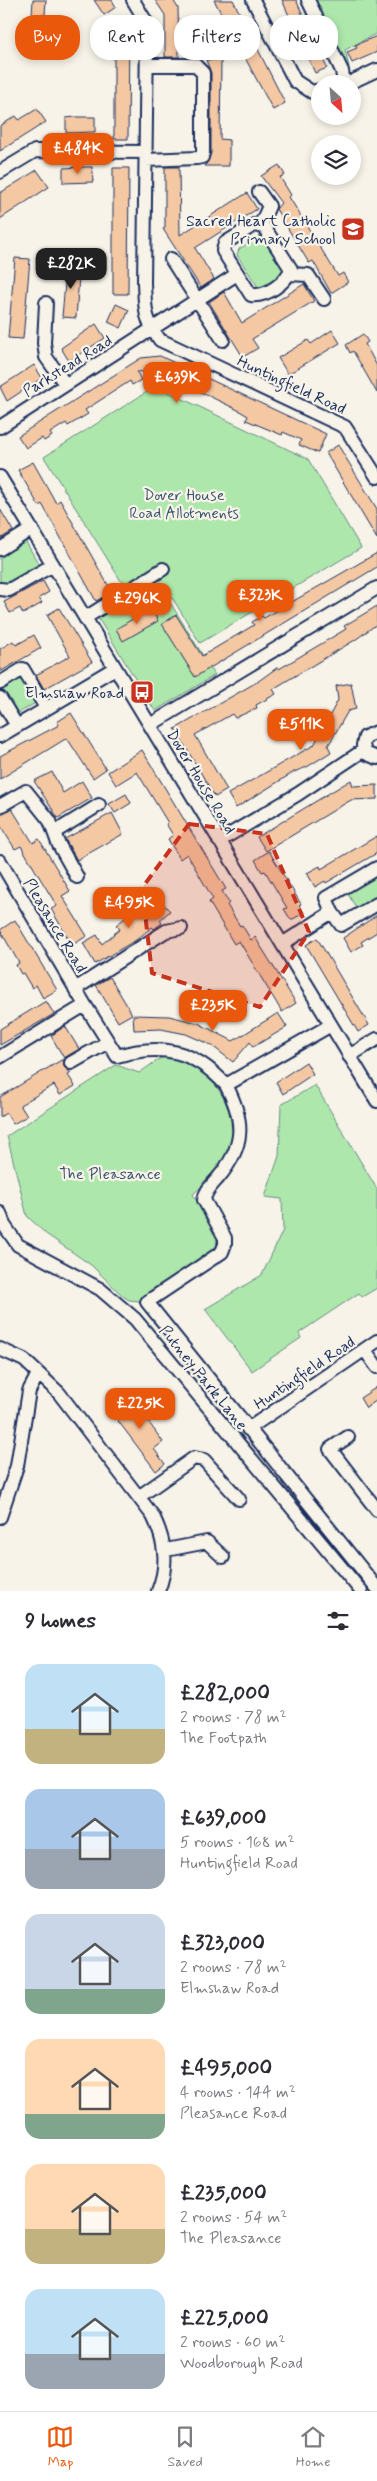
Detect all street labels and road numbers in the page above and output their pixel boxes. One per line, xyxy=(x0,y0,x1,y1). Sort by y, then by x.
street label: Parkstead Road xyxy=(19,330,117,402)
street label: Huntingfield Road xyxy=(233,351,349,421)
street label: Dover House Road xyxy=(161,725,240,838)
street label: Pleasance Road xyxy=(18,874,91,977)
street label: Putney Park Lane xyxy=(154,1321,252,1435)
street label: Huntingfield Road xyxy=(250,1332,360,1416)

